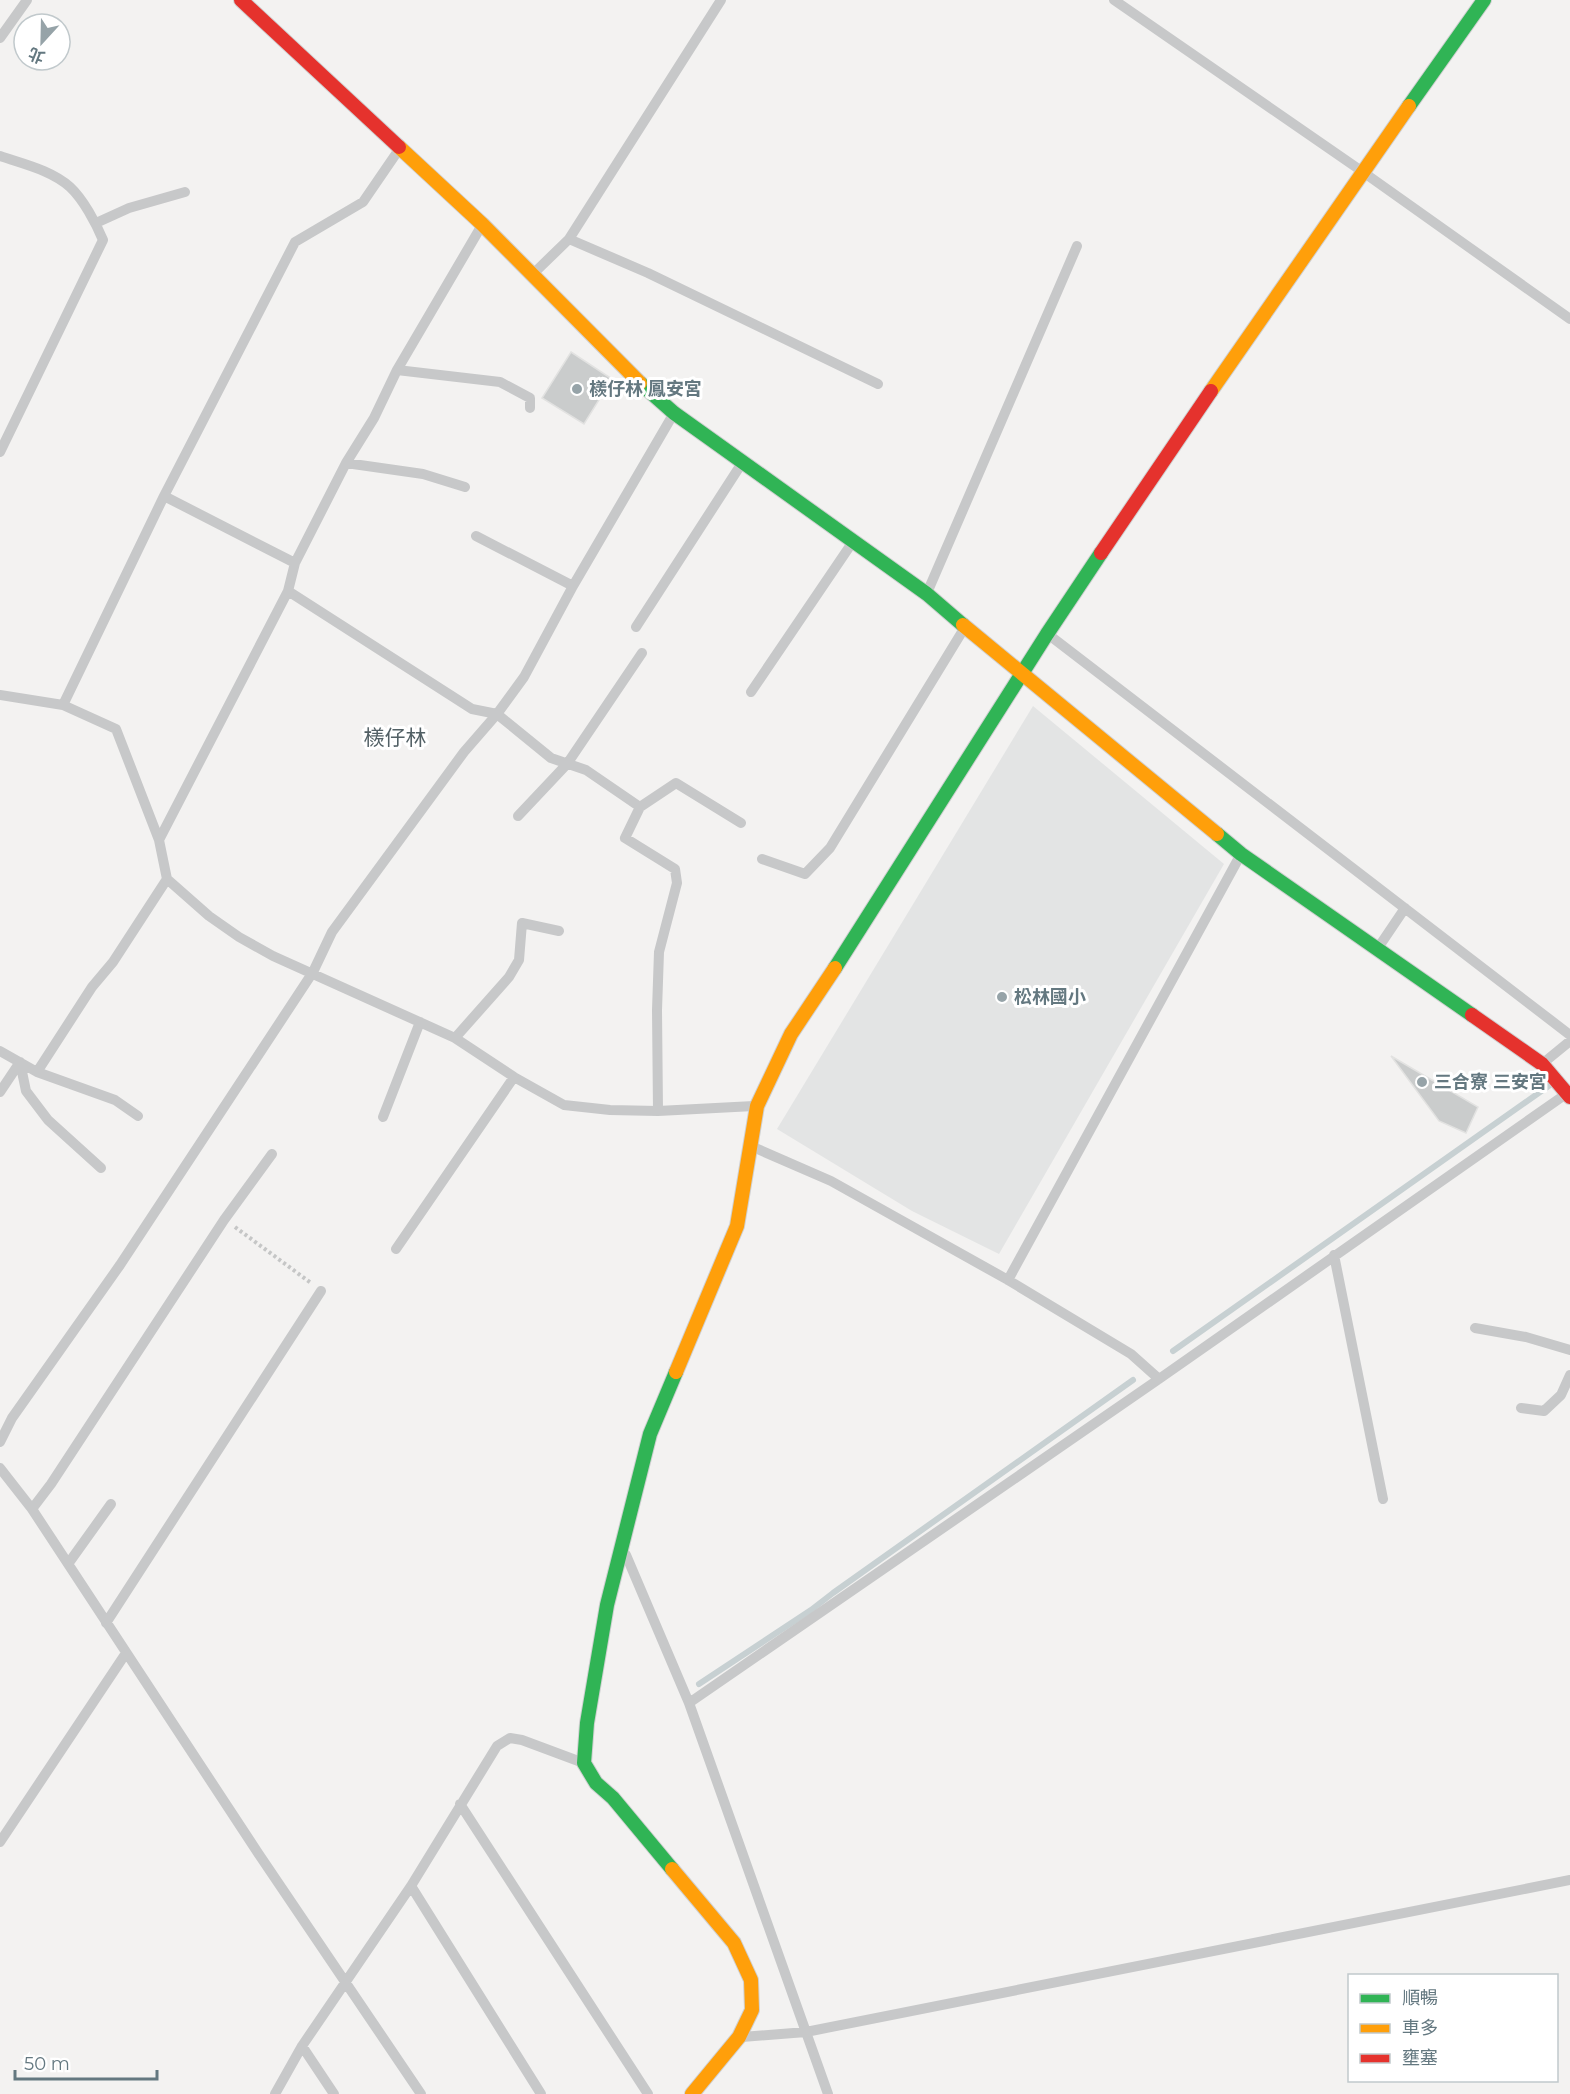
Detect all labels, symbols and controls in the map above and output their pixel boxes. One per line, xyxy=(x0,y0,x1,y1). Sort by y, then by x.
north arrow xyxy=(12,12,72,72)
text: 北 xyxy=(26,44,48,67)
place label: 檨仔林 鳳安宮 xyxy=(589,378,702,400)
marker: 檨仔林 鳳安宮 xyxy=(570,382,584,396)
district label: 檨仔林 xyxy=(364,725,427,750)
place label: 松林國小 xyxy=(1014,986,1086,1008)
marker: 松林國小 xyxy=(995,990,1009,1004)
place label: 三合寮 三安宮 xyxy=(1434,1071,1547,1093)
marker: 三合寮 三安宮 xyxy=(1415,1075,1429,1089)
legend xyxy=(1348,1974,1558,2082)
text: 順暢 xyxy=(1402,1987,1438,2009)
text: 車多 xyxy=(1402,2017,1438,2039)
scale bar xyxy=(15,2043,158,2081)
text: 壅塞 xyxy=(1402,2047,1438,2069)
text: 50 m xyxy=(24,2053,70,2075)

